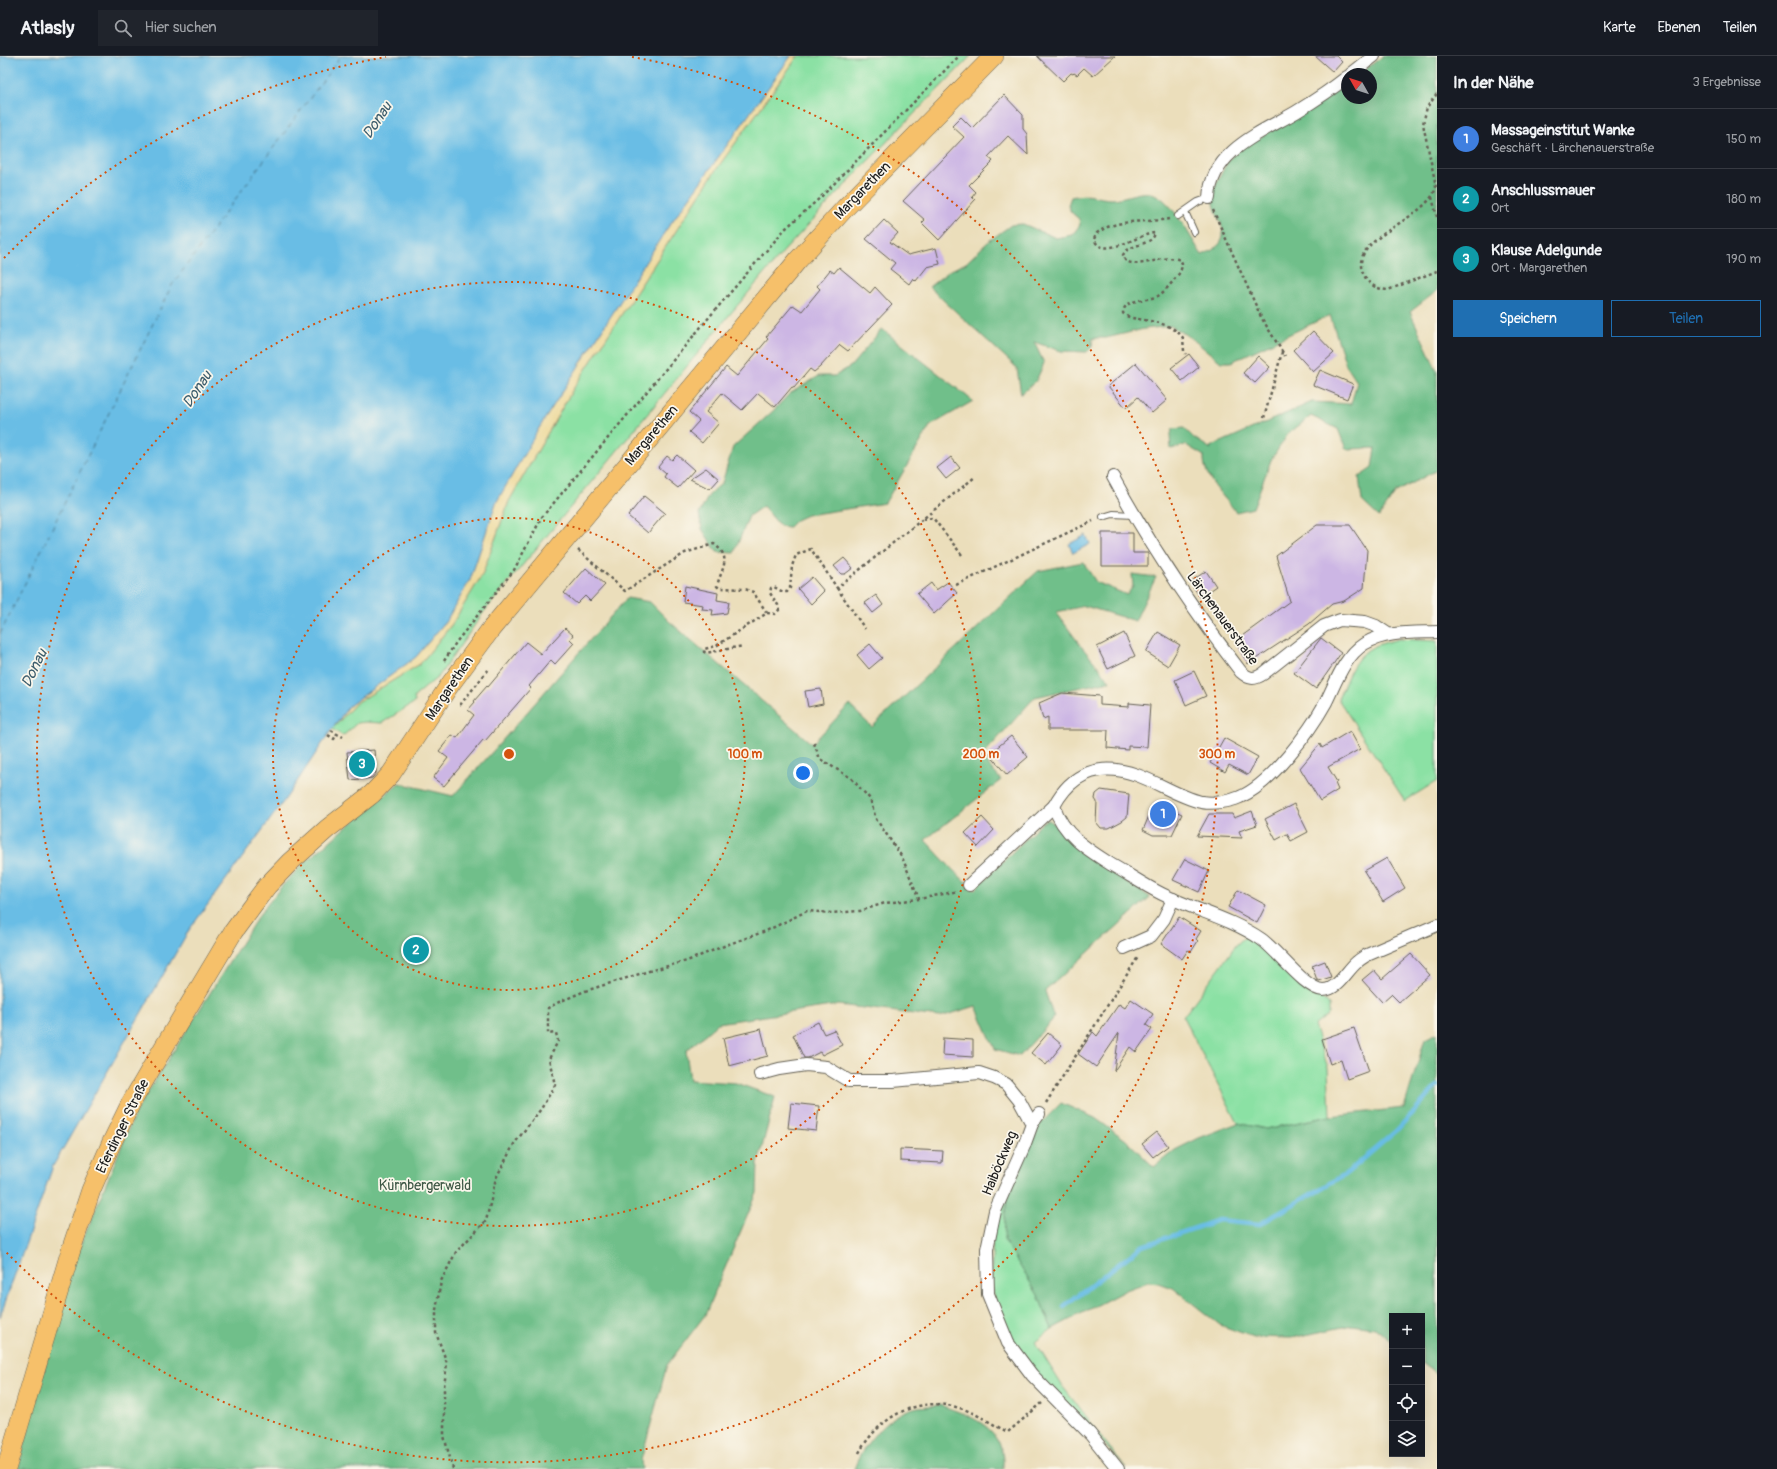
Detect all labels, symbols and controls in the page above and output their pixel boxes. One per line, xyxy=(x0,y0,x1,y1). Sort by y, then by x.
search box xyxy=(98,10,378,46)
text: Atlasly xyxy=(20,16,74,40)
icon: search xyxy=(112,17,134,39)
text: Hier suchen xyxy=(144,18,217,37)
text: Karte xyxy=(1603,19,1636,36)
text: Ebenen xyxy=(1658,19,1701,36)
text: Teilen xyxy=(1723,19,1757,36)
north arrow xyxy=(1341,68,1377,104)
text: In der Nähe xyxy=(1453,72,1534,93)
text: 3 Ergebnisse xyxy=(1692,74,1761,90)
water label: Donau xyxy=(358,97,397,142)
text: Massageinstitut Wanke xyxy=(1491,121,1635,140)
text: 1 xyxy=(1463,131,1469,147)
text: 150 m xyxy=(1726,131,1761,147)
text: Geschäft · Lärchenauerstraße xyxy=(1491,140,1654,156)
street label: Margarethen xyxy=(831,158,894,223)
text: Anschlussmauer xyxy=(1491,181,1595,200)
text: 2 xyxy=(1462,191,1470,207)
text: 180 m xyxy=(1726,191,1761,207)
text: Ort xyxy=(1491,200,1509,216)
text: Klause Adelgunde xyxy=(1491,241,1602,260)
text: 3 xyxy=(1462,251,1470,267)
text: 190 m xyxy=(1726,251,1761,267)
text: Ort · Margarethen xyxy=(1491,260,1587,276)
button: Speichern xyxy=(1453,300,1603,337)
button: Teilen xyxy=(1611,300,1761,337)
water label: Donau xyxy=(178,366,217,411)
street label: Margarethen xyxy=(621,402,682,469)
street label: Lärchenauerstraße xyxy=(1183,568,1262,668)
water label: Donau xyxy=(17,645,52,690)
street label: Margarethen xyxy=(422,653,477,724)
centre of rings xyxy=(502,747,516,761)
text: 100 m xyxy=(728,747,763,762)
text: 200 m xyxy=(963,747,1000,762)
text: 300 m xyxy=(1199,747,1236,762)
pin: 3 xyxy=(349,749,375,779)
your location xyxy=(793,763,813,783)
pin: 1 xyxy=(1150,799,1176,829)
pin: 2 xyxy=(403,935,429,965)
street label: Eferdinger Straße xyxy=(92,1076,153,1176)
street label: Haiböckweg xyxy=(978,1128,1021,1198)
park label: Kürnbergerwald xyxy=(379,1177,471,1194)
map controls xyxy=(1389,1313,1425,1457)
button: + xyxy=(1389,1313,1425,1349)
button: − xyxy=(1389,1349,1425,1385)
button: locate xyxy=(1389,1385,1425,1421)
button: layers xyxy=(1389,1421,1425,1457)

